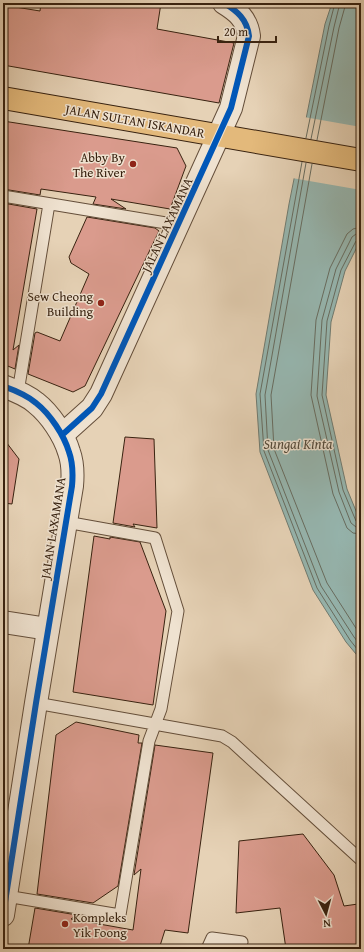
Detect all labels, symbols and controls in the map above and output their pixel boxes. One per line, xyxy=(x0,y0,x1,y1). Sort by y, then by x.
scale bar xyxy=(218,18,276,44)
text: 20 m xyxy=(224,23,248,40)
street label: JALAN SULTAN ISKANDAR xyxy=(62,99,207,143)
place label: Abby By The River xyxy=(73,148,126,182)
marker: Abby By The River xyxy=(128,159,138,169)
street label: JALAN LAXAMANA xyxy=(136,174,197,277)
place label: Sew Cheong Building xyxy=(28,287,94,321)
marker: Sew Cheong Building xyxy=(96,298,106,308)
water label: Sungai Kinta xyxy=(263,434,333,454)
street label: JALAN LAXAMANA xyxy=(35,476,70,582)
north arrow xyxy=(306,894,346,934)
place label: Kompleks Yik Foong xyxy=(73,908,127,942)
text: N xyxy=(322,916,332,932)
marker: Kompleks Yik Foong xyxy=(60,919,70,929)

